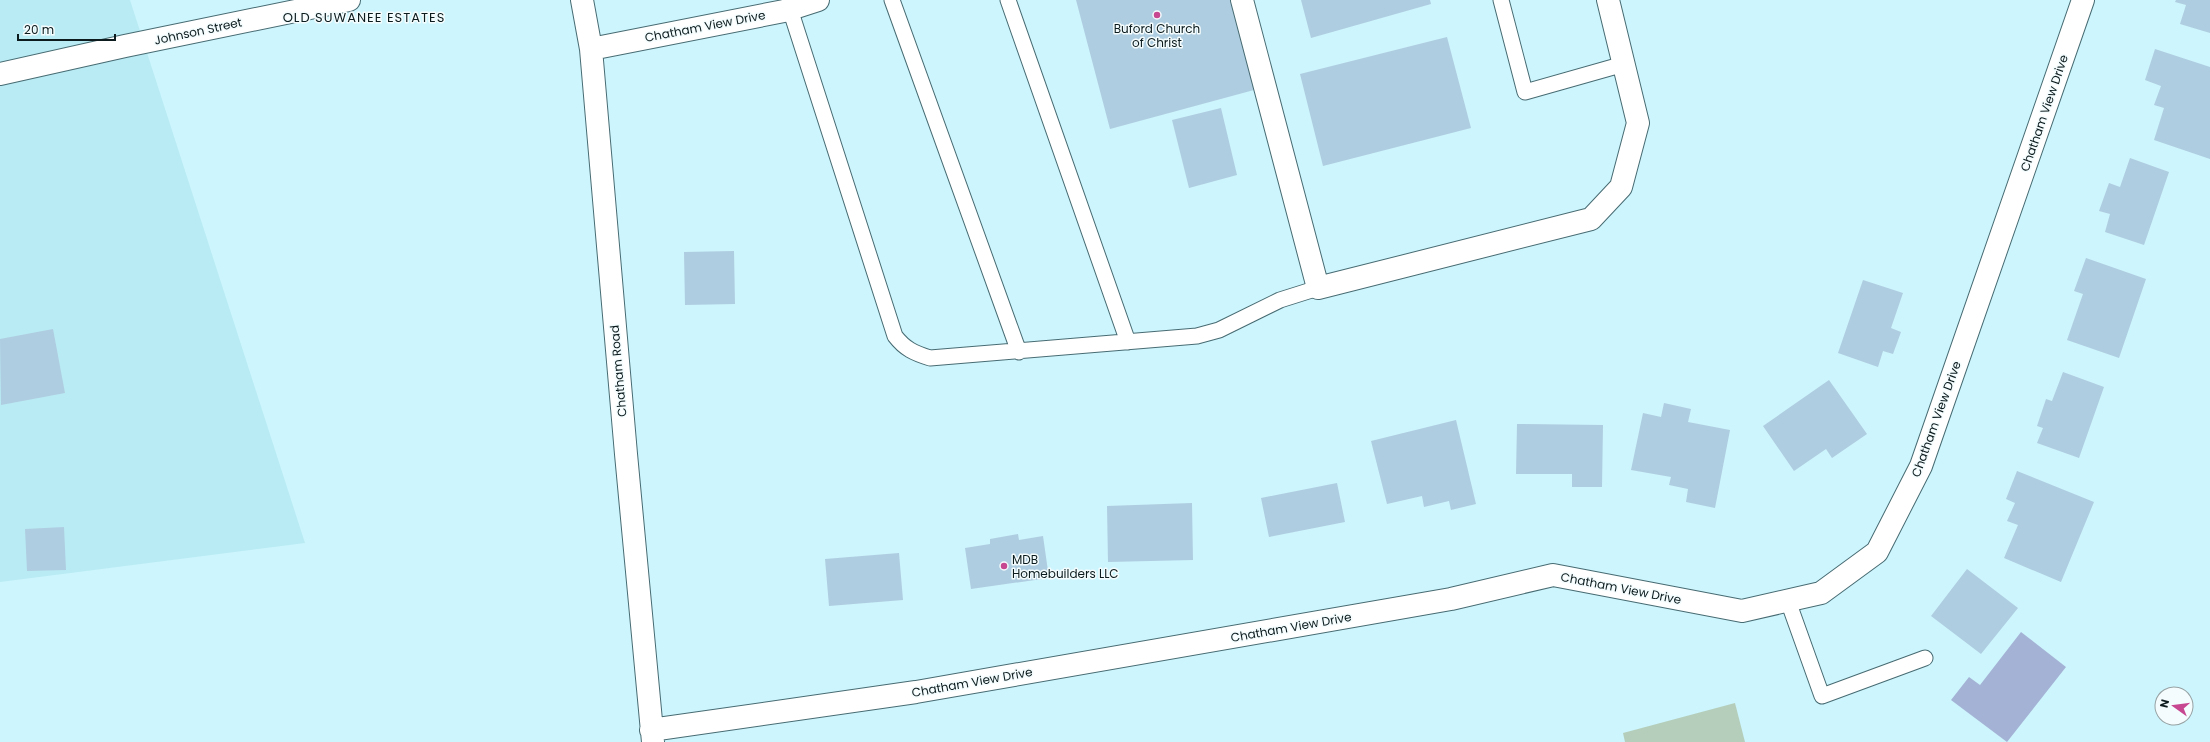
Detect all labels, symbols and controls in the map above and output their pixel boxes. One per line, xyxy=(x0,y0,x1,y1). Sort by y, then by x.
street label: Chatham View Drive xyxy=(643,6,767,46)
district label: OLD SUWANEE ESTATES xyxy=(283,8,445,27)
marker: Buford Church of Christ xyxy=(1152,10,1162,20)
street label: Johnson Street xyxy=(153,13,243,49)
scale bar xyxy=(18,16,115,42)
place label: Buford Church of Christ xyxy=(1114,20,1200,51)
text: 20 m xyxy=(24,21,54,38)
street label: Chatham View Drive xyxy=(2016,52,2072,174)
street label: Chatham Road xyxy=(606,324,630,418)
street label: Chatham View Drive xyxy=(1907,359,1965,479)
place label: MDB Homebuilders LLC xyxy=(1012,551,1119,582)
marker: MDB Homebuilders LLC xyxy=(999,561,1009,571)
street label: Chatham View Drive xyxy=(1559,568,1683,608)
street label: Chatham View Drive xyxy=(1229,608,1353,646)
street label: Chatham View Drive xyxy=(910,663,1034,701)
north arrow xyxy=(2154,686,2194,726)
text: N xyxy=(2156,698,2173,710)

